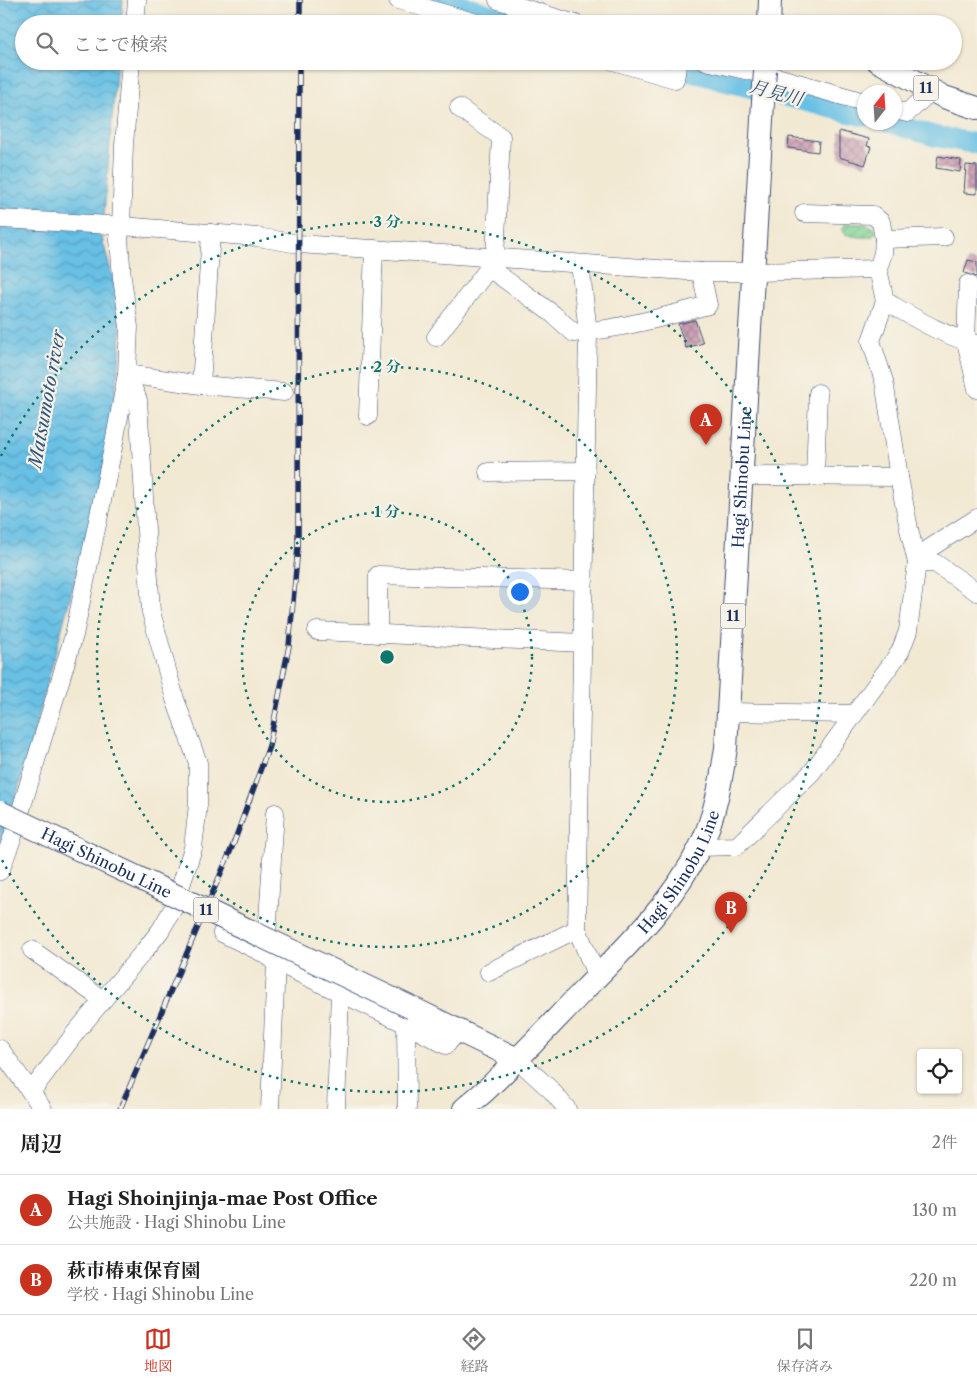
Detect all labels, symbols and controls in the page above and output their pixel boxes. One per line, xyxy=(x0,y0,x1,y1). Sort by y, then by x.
search box xyxy=(15,15,962,70)
icon: search xyxy=(33,29,61,57)
text: ここで検索 xyxy=(73,33,168,56)
water label: 月見川 xyxy=(747,75,807,111)
road number: 11 xyxy=(914,76,938,100)
north arrow xyxy=(857,85,902,130)
text: 3 分 xyxy=(373,212,401,231)
water label: Matsumoto river xyxy=(24,327,70,472)
text: 2 分 xyxy=(373,357,401,376)
pin: A xyxy=(690,404,722,445)
street label: Hagi Shinobu Line xyxy=(727,406,756,549)
text: 1 分 xyxy=(374,502,400,521)
your location xyxy=(507,579,533,605)
road number: 11 xyxy=(720,604,746,628)
centre of rings xyxy=(378,648,396,666)
street label: Hagi Shinobu Line xyxy=(633,808,723,938)
street label: Hagi Shinobu Line xyxy=(38,823,175,902)
pin: B xyxy=(715,892,747,933)
road number: 11 xyxy=(194,898,218,922)
map controls xyxy=(917,1049,962,1094)
button: locate xyxy=(917,1049,962,1094)
text: 周辺 xyxy=(20,1131,62,1156)
text: 2件 xyxy=(932,1132,957,1152)
text: Hagi Shoinjinja-mae Post Office xyxy=(67,1187,378,1210)
text: A xyxy=(30,1200,42,1220)
text: 130 m xyxy=(912,1200,957,1220)
text: 公共施設 · Hagi Shinobu Line xyxy=(67,1212,286,1232)
text: 萩市椿東保育園 xyxy=(67,1259,200,1282)
text: B xyxy=(30,1270,42,1290)
text: 220 m xyxy=(909,1270,957,1290)
text: 学校 · Hagi Shinobu Line xyxy=(67,1284,254,1304)
tab: 地図 xyxy=(144,1325,172,1375)
tab: 経路 xyxy=(460,1325,488,1375)
tab: 保存済み xyxy=(777,1325,833,1375)

